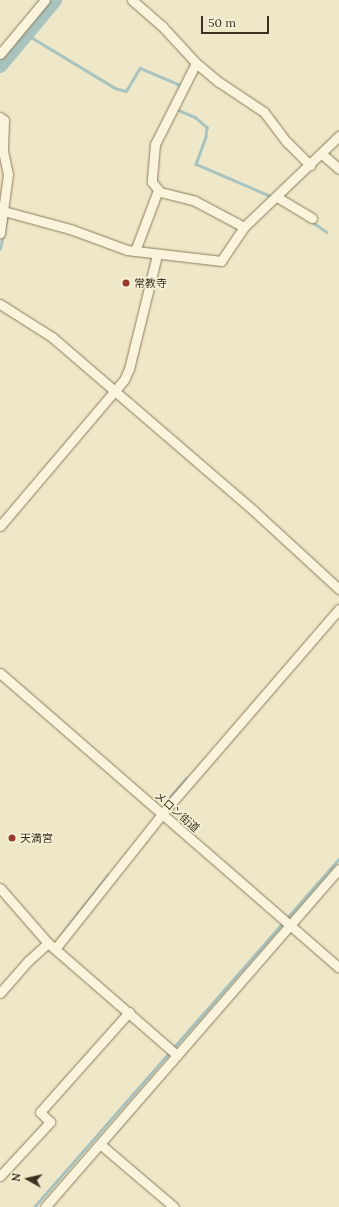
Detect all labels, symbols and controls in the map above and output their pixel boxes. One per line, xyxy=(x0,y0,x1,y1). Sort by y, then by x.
scale bar xyxy=(203,8,271,34)
text: 50 m xyxy=(208,15,236,30)
place label: 常教寺 xyxy=(134,276,167,290)
marker: 常教寺 xyxy=(121,278,131,288)
street label: メロン街道 xyxy=(152,789,202,835)
place label: 天満宮 xyxy=(20,831,53,845)
marker: 天満宮 xyxy=(7,833,17,843)
north arrow xyxy=(8,1159,48,1199)
text: N xyxy=(9,1172,24,1183)

